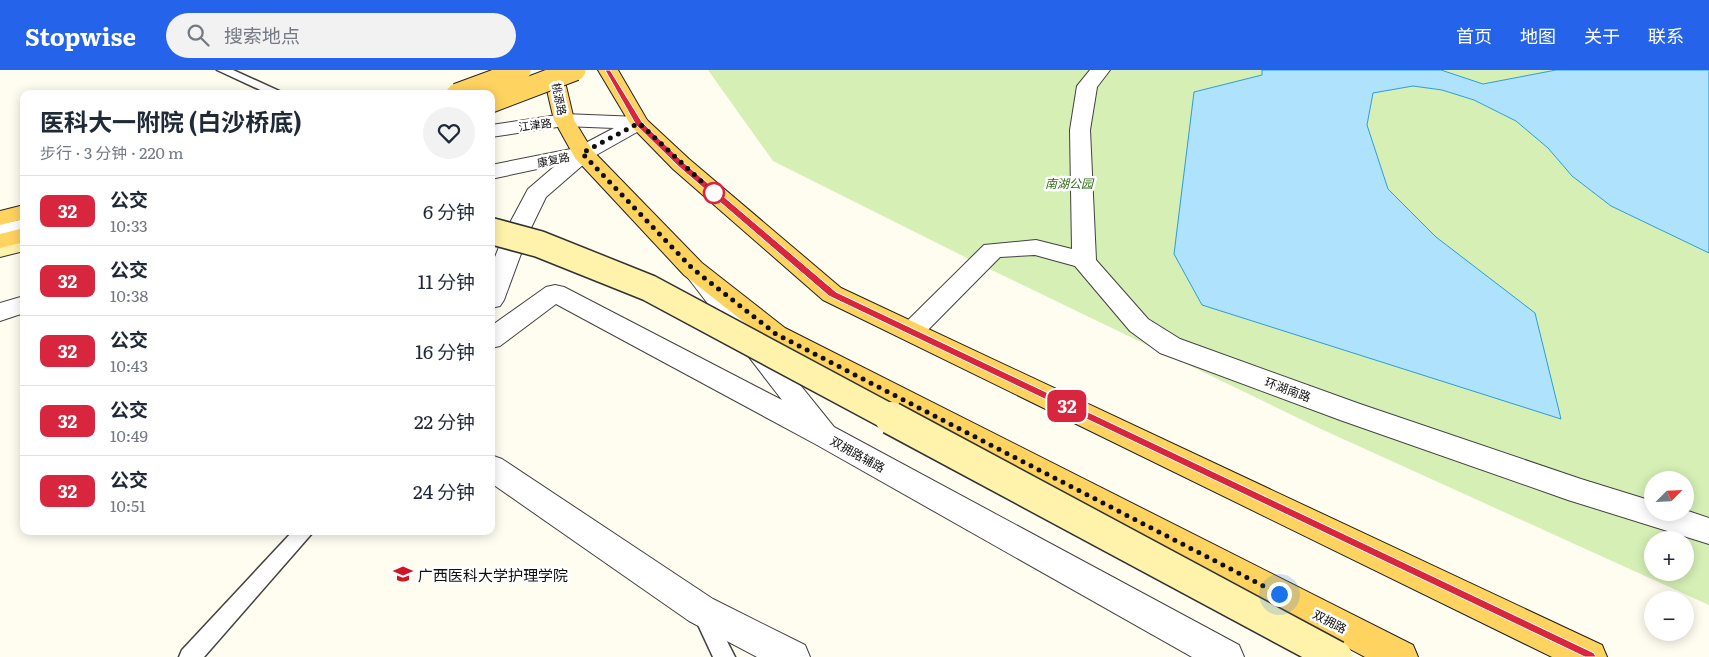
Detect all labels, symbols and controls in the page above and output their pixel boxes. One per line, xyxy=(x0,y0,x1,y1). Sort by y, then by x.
search box xyxy=(166,13,516,58)
text: Stopwise xyxy=(25,18,136,53)
icon: search xyxy=(184,21,212,49)
text: 搜索地点 xyxy=(224,21,300,49)
text: 首页 xyxy=(1456,22,1492,49)
text: 地图 xyxy=(1520,22,1556,49)
text: 关于 xyxy=(1584,22,1620,49)
text: 联系 xyxy=(1648,22,1684,49)
street label: 桃源路 xyxy=(549,81,571,117)
text: 医科大一附院 (白沙桥底) xyxy=(40,103,302,138)
button: heart xyxy=(423,107,475,159)
street label: 江津路 xyxy=(518,114,552,134)
text: 步行 · 3 分钟 · 220 m xyxy=(40,140,184,164)
street label: 康复路 xyxy=(535,148,571,170)
park label: 南湖公园 xyxy=(1045,174,1095,192)
unlabelled marker xyxy=(703,182,725,204)
text: 公交 xyxy=(110,185,148,213)
text: 32 xyxy=(58,197,77,224)
text: 6 分钟 xyxy=(423,197,475,225)
text: 10:33 xyxy=(110,213,148,237)
text: 公交 xyxy=(110,255,148,283)
text: 32 xyxy=(58,267,77,294)
text: 11 分钟 xyxy=(418,267,475,295)
text: 10:38 xyxy=(110,283,148,307)
text: 公交 xyxy=(110,325,148,353)
text: 32 xyxy=(58,337,77,364)
text: 16 分钟 xyxy=(415,337,475,365)
text: 10:43 xyxy=(110,353,148,377)
street label: 环湖南路 xyxy=(1262,372,1314,406)
line badge: 32 xyxy=(1044,390,1090,422)
text: 32 xyxy=(1057,392,1077,419)
text: 公交 xyxy=(110,395,148,423)
text: 32 xyxy=(58,407,77,434)
text: 22 分钟 xyxy=(414,407,475,435)
text: 10:49 xyxy=(110,423,148,447)
street label: 双拥路辅路 xyxy=(827,432,889,476)
text: 公交 xyxy=(110,465,148,493)
north arrow xyxy=(1644,471,1694,521)
map controls xyxy=(1644,471,1694,641)
text: 32 xyxy=(58,477,77,504)
text: 24 分钟 xyxy=(413,477,475,505)
text: 10:51 xyxy=(110,493,146,517)
button: + xyxy=(1644,531,1694,581)
school or university icon: 广西医科大学护理学院 xyxy=(392,563,414,585)
place label: 广西医科大学护理学院 xyxy=(418,563,568,586)
your location xyxy=(1267,582,1292,607)
button: − xyxy=(1644,591,1694,641)
street label: 双拥路 xyxy=(1310,605,1350,637)

